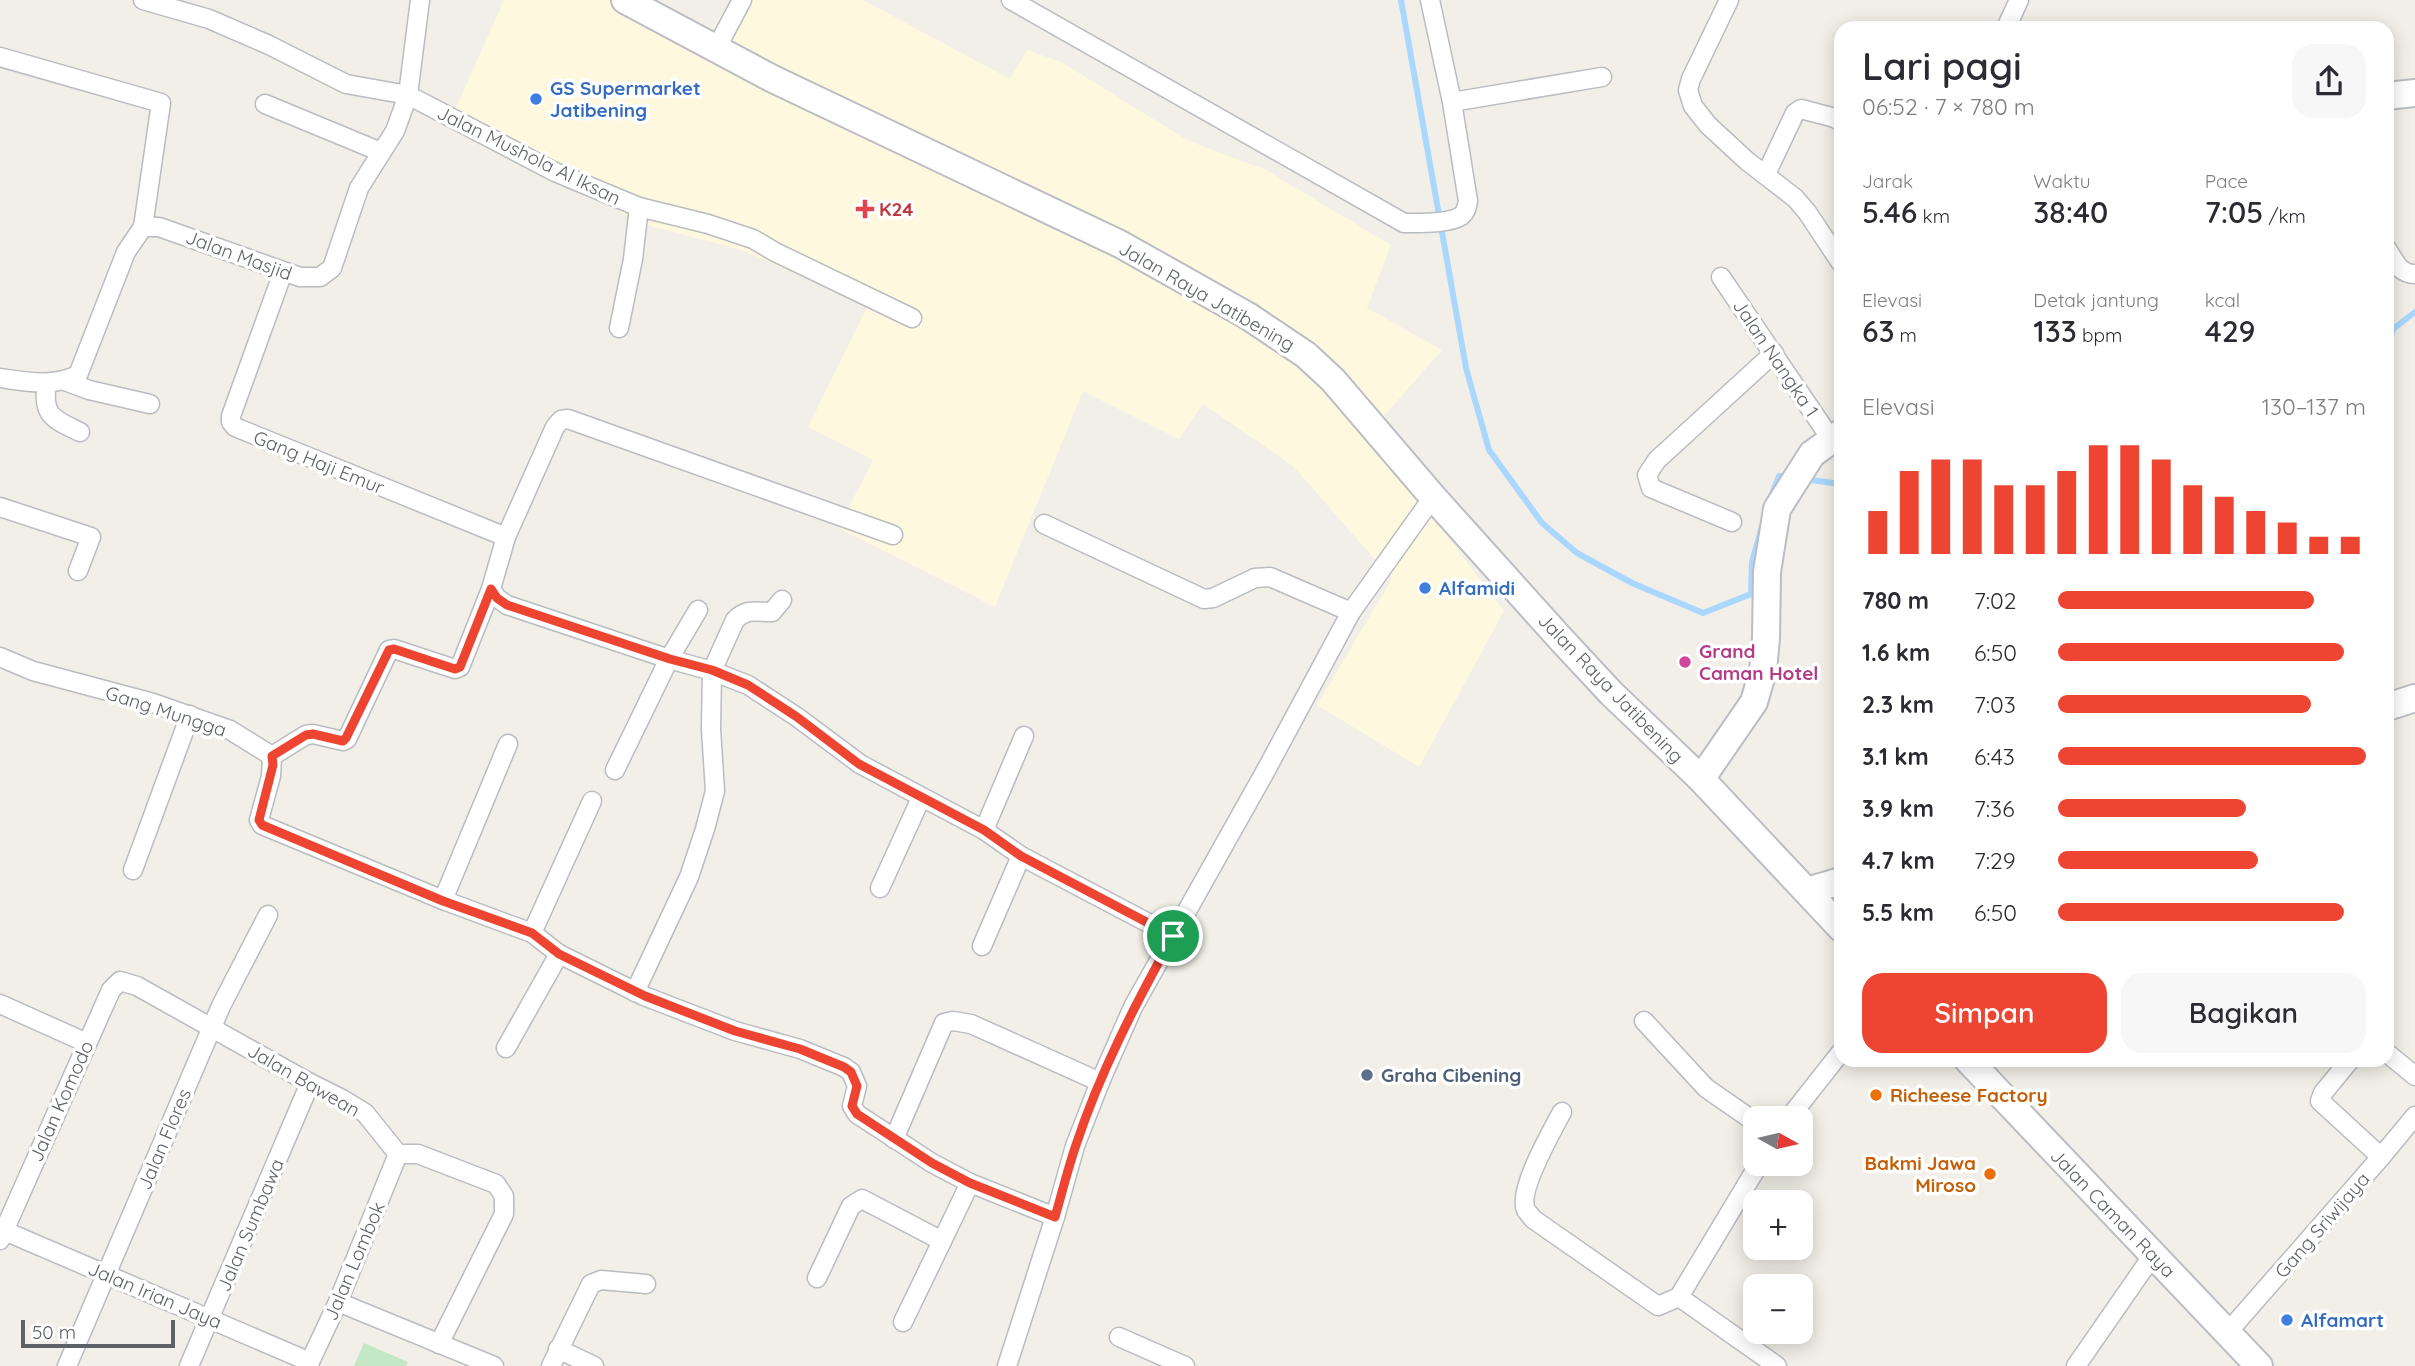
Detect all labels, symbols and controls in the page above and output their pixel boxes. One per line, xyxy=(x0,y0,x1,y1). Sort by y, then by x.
text: Lari pagi xyxy=(1862,42,2022,90)
button: share xyxy=(2292,44,2366,118)
place label: GS Supermarket Jatibening xyxy=(550,76,701,122)
marker: GS Supermarket Jatibening xyxy=(528,91,544,107)
text: 06:52 · 7 × 780 m xyxy=(1862,92,2035,121)
street label: Jalan Mushola Al Iksan xyxy=(433,100,625,210)
text: Jarak xyxy=(1862,169,1913,193)
text: Waktu xyxy=(2033,169,2090,193)
text: Pace xyxy=(2205,169,2248,193)
text: 5.46 xyxy=(1862,193,1917,231)
text: 38:40 xyxy=(2033,193,2108,231)
text: 7:05 xyxy=(2205,193,2263,231)
place label: K24 xyxy=(879,197,913,221)
marker: K24 xyxy=(857,201,873,217)
text: km xyxy=(1917,204,1950,228)
text: /km xyxy=(2263,204,2306,228)
street label: Jalan Masjid xyxy=(183,225,295,285)
street label: Jalan Raya Jatibening xyxy=(1115,236,1299,356)
text: Elevasi xyxy=(1862,288,1922,312)
text: Detak jantung xyxy=(2033,288,2159,312)
text: kcal xyxy=(2205,288,2240,312)
street label: Jalan Nangka 1 xyxy=(1728,295,1824,421)
text: 63 xyxy=(1862,312,1894,350)
text: 133 xyxy=(2033,312,2077,350)
text: 429 xyxy=(2205,312,2256,350)
text: m xyxy=(1894,323,1917,347)
text: bpm xyxy=(2077,323,2122,347)
text: Elevasi xyxy=(1862,392,1935,421)
text: 130–137 m xyxy=(2261,392,2366,421)
street label: Gang Haji Emur xyxy=(250,425,388,499)
place label: Alfamidi xyxy=(1439,576,1515,600)
marker: Alfamidi xyxy=(1417,580,1433,596)
text: 780 m xyxy=(1862,586,1929,615)
text: 7:02 xyxy=(1974,586,2017,615)
street label: Jalan Raya Jatibening xyxy=(1533,608,1689,768)
text: 1.6 km xyxy=(1862,638,1930,667)
text: 6:50 xyxy=(1974,638,2017,667)
place label: Grand Caman Hotel xyxy=(1699,639,1818,685)
marker: Grand Caman Hotel xyxy=(1677,654,1693,670)
street label: Gang Mungga xyxy=(103,680,229,742)
text: 2.3 km xyxy=(1862,690,1934,719)
text: 7:03 xyxy=(1974,690,2016,719)
text: 3.1 km xyxy=(1862,742,1929,771)
text: 6:43 xyxy=(1974,742,2015,771)
text: 3.9 km xyxy=(1862,794,1934,823)
text: 7:36 xyxy=(1974,794,2015,823)
text: 4.7 km xyxy=(1862,846,1935,875)
text: 7:29 xyxy=(1974,846,2016,875)
text: 5.5 km xyxy=(1862,898,1934,927)
text: 6:50 xyxy=(1974,898,2017,927)
pin xyxy=(1143,906,1203,966)
icon: arrive xyxy=(1154,917,1192,955)
button: Simpan xyxy=(1862,973,2107,1053)
button: Bagikan xyxy=(2121,973,2366,1053)
street label: Jalan Komodo xyxy=(24,1037,98,1165)
street label: Jalan Bawean xyxy=(244,1038,364,1122)
place label: Graha Cibening xyxy=(1381,1063,1521,1087)
marker: Graha Cibening xyxy=(1359,1067,1375,1083)
place label: Richeese Factory xyxy=(1890,1083,2048,1107)
street label: Jalan Flores xyxy=(132,1085,196,1193)
marker: Richeese Factory xyxy=(1868,1087,1884,1103)
north arrow xyxy=(1743,1106,1813,1176)
map controls xyxy=(1743,1106,1813,1344)
street label: Jalan Caman Raya xyxy=(2045,1144,2181,1282)
place label: Bakmi Jawa Miroso xyxy=(1865,1151,1976,1197)
street label: Jalan Sumbawa xyxy=(211,1155,289,1295)
marker: Bakmi Jawa Miroso xyxy=(1982,1166,1998,1182)
street label: Gang Sriwijaya xyxy=(2270,1167,2374,1283)
button: + xyxy=(1743,1190,1813,1260)
street label: Jalan Lombok xyxy=(318,1198,390,1324)
street label: Jalan Irian Jaya xyxy=(85,1256,225,1334)
button: − xyxy=(1743,1274,1813,1344)
place label: Alfamart xyxy=(2301,1308,2384,1332)
marker: Alfamart xyxy=(2279,1312,2295,1328)
scale bar xyxy=(21,1317,175,1349)
text: 50 m xyxy=(32,1320,76,1344)

